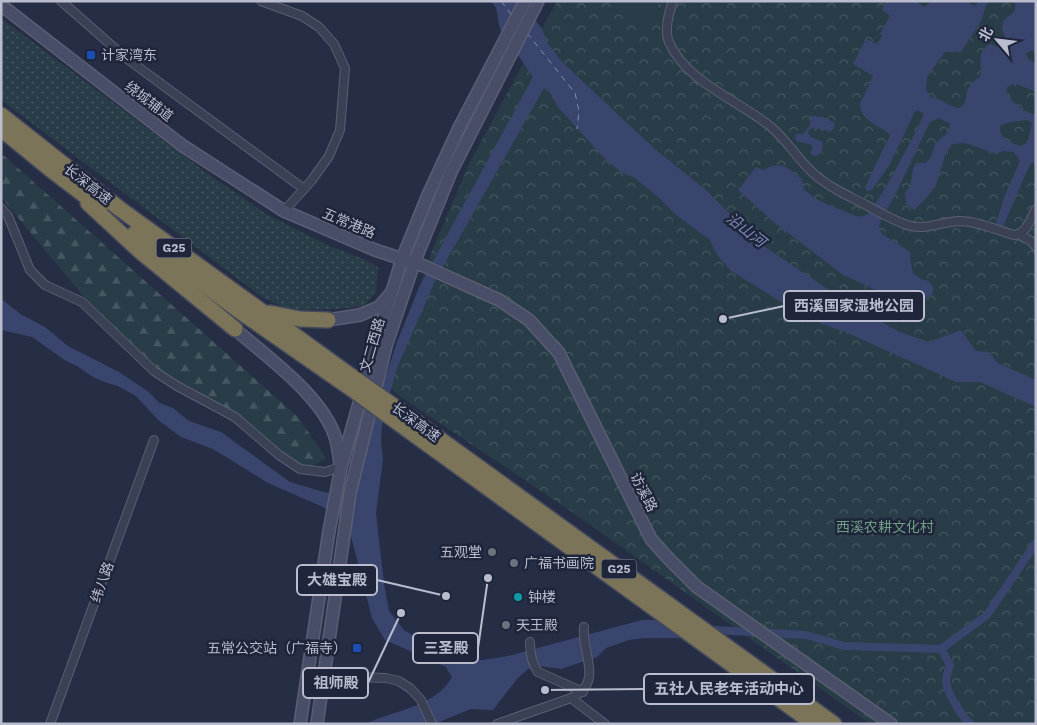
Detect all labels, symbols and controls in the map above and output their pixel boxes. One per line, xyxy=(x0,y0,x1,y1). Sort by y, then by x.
north arrow xyxy=(972,15,1022,65)
text: 北 xyxy=(975,24,996,44)
place label: 计家湾东 xyxy=(101,47,157,63)
marker: 计家湾东 xyxy=(85,49,97,61)
street label: 绕城辅道 xyxy=(122,78,176,124)
street label: 长深高速 xyxy=(61,160,115,208)
street label: 五常港路 xyxy=(320,205,378,241)
water label: 沿山河 xyxy=(723,209,772,253)
road number: G25 xyxy=(156,238,192,258)
callout: 西溪国家湿地公园 xyxy=(784,291,924,321)
text: 西溪国家湿地公园 xyxy=(794,297,914,315)
street label: 文二西路 xyxy=(357,316,387,374)
street label: 长深高速 xyxy=(389,399,443,445)
street label: 访溪路 xyxy=(627,470,661,514)
park label: 西溪农耕文化村 xyxy=(836,519,934,535)
place label: 五观堂 xyxy=(440,544,482,560)
marker: 五观堂 xyxy=(486,546,498,558)
place label: 广福书画院 xyxy=(524,555,594,571)
marker: 广福书画院 xyxy=(508,557,520,569)
street label: 纬八路 xyxy=(87,560,117,604)
road number: G25 xyxy=(602,560,636,578)
callout: 大雄宝殿 xyxy=(297,565,377,595)
text: 大雄宝殿 xyxy=(307,571,367,589)
place label: 钟楼 xyxy=(528,589,556,605)
marker: 钟楼 xyxy=(512,591,524,603)
place label: 天王殿 xyxy=(516,617,558,633)
marker: 天王殿 xyxy=(500,619,512,631)
callout: 三圣殿 xyxy=(413,633,478,663)
text: 三圣殿 xyxy=(423,639,469,657)
place label: 五常公交站（广福寺） xyxy=(207,640,347,656)
marker: 五常公交站（广福寺） xyxy=(351,642,363,654)
callout: 祖师殿 xyxy=(303,668,368,698)
text: 祖师殿 xyxy=(313,674,359,692)
callout: 五社人民老年活动中心 xyxy=(644,674,814,704)
text: 五社人民老年活动中心 xyxy=(654,680,804,698)

